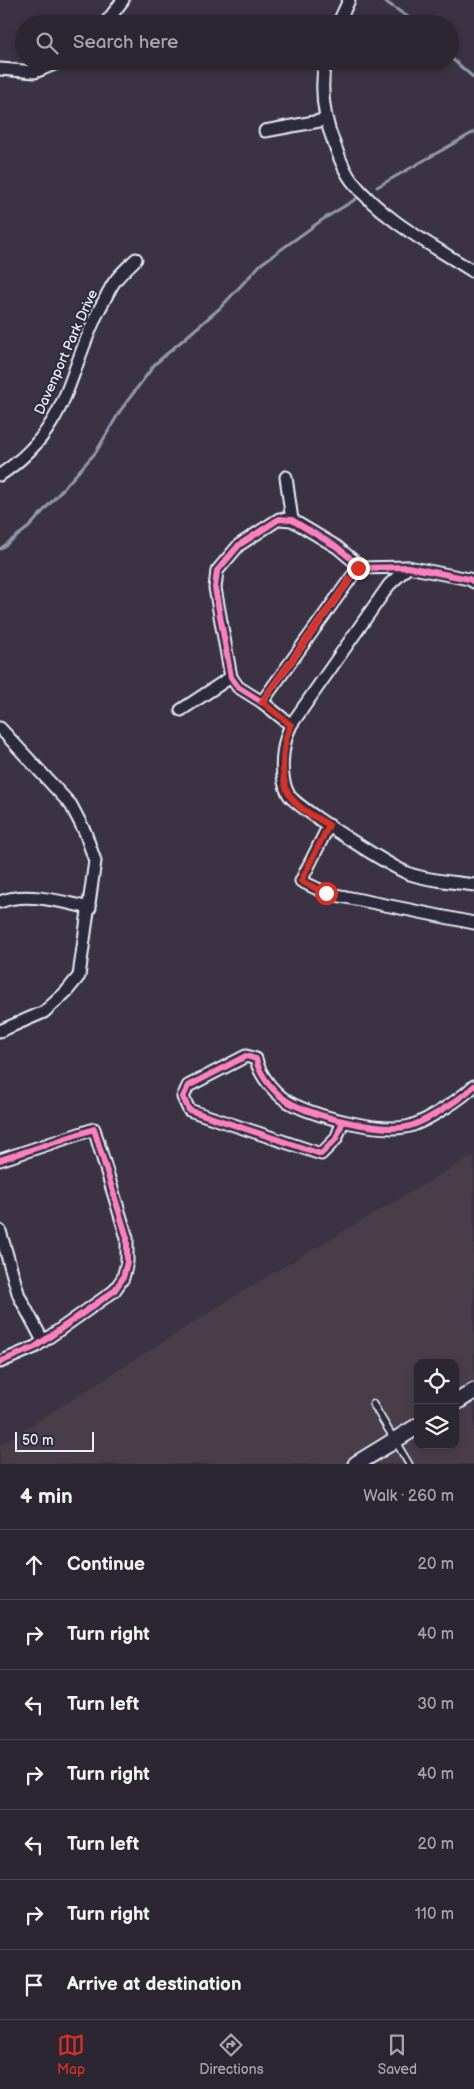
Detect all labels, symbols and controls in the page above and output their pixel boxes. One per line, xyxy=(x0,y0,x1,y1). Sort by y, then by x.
search box xyxy=(15,15,459,70)
icon: search xyxy=(33,29,61,57)
text: Search here xyxy=(73,31,178,54)
street label: Davenport Park Drive xyxy=(31,287,101,417)
route end xyxy=(347,557,370,580)
route start xyxy=(315,882,338,905)
map controls xyxy=(414,1359,459,1449)
button: locate xyxy=(414,1359,459,1404)
button: layers xyxy=(414,1404,459,1449)
scale bar xyxy=(15,1429,94,1452)
text: 50 m xyxy=(22,1432,54,1449)
text: 4 min xyxy=(20,1484,73,1509)
text: Walk · 260 m xyxy=(363,1487,454,1506)
icon: ahead xyxy=(20,1551,48,1579)
text: Continue xyxy=(67,1553,145,1576)
text: 20 m xyxy=(418,1555,454,1574)
icon: right xyxy=(20,1621,48,1649)
text: Turn right xyxy=(67,1623,150,1646)
text: 40 m xyxy=(417,1625,454,1644)
icon: left xyxy=(20,1691,48,1719)
text: Turn left xyxy=(67,1693,139,1716)
text: 30 m xyxy=(417,1695,454,1714)
icon: right xyxy=(20,1761,48,1789)
text: Turn right xyxy=(67,1763,150,1786)
text: 40 m xyxy=(417,1765,454,1784)
icon: left xyxy=(20,1831,48,1859)
text: Turn left xyxy=(67,1833,139,1856)
text: 20 m xyxy=(418,1835,454,1854)
icon: right xyxy=(20,1901,48,1929)
text: Turn right xyxy=(67,1903,150,1926)
text: 110 m xyxy=(415,1905,454,1924)
icon: arrive xyxy=(20,1971,48,1999)
text: Arrive at destination xyxy=(67,1973,242,1996)
tab: Map xyxy=(57,2031,85,2078)
tab: Directions xyxy=(199,2031,264,2078)
tab: Saved xyxy=(378,2031,417,2078)

